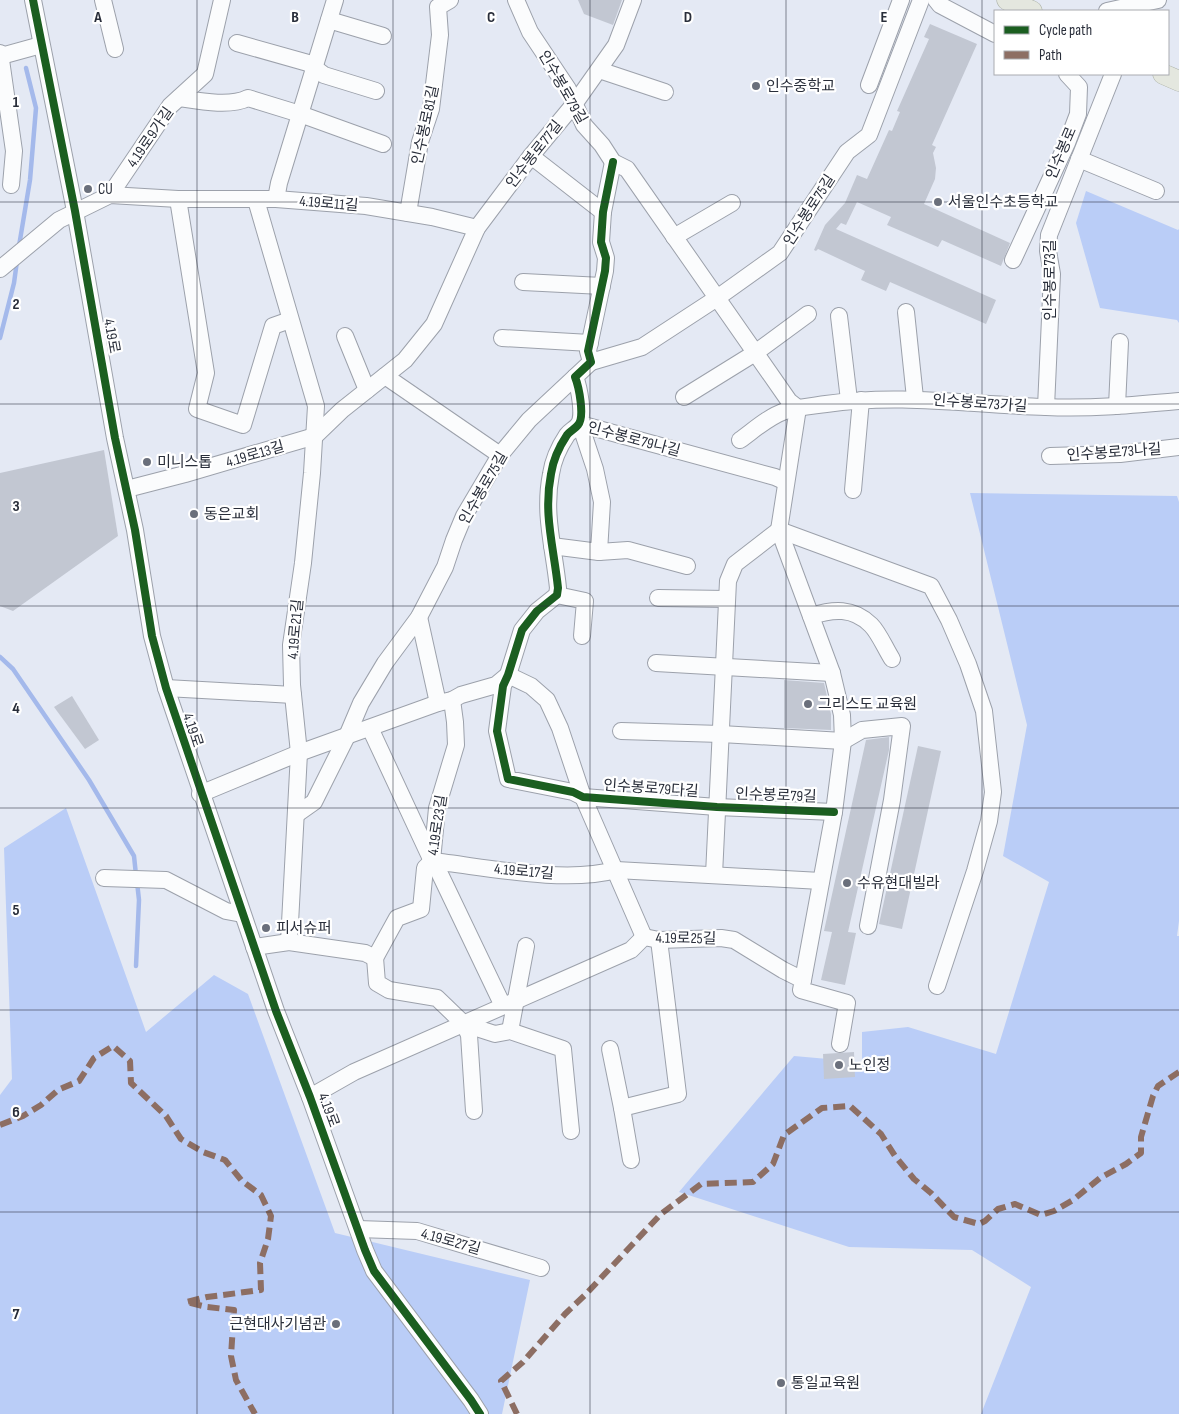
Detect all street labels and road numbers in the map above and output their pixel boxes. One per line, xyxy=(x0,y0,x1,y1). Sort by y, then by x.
street label: 인수봉로79길 xyxy=(534,47,591,127)
street label: 인수봉로81길 xyxy=(408,84,443,167)
street label: 4.19로9가길 xyxy=(123,104,178,171)
street label: 인수봉로77길 xyxy=(502,117,567,192)
street label: 인수봉로 xyxy=(1042,124,1081,182)
street label: 인수봉로75길 xyxy=(779,171,839,249)
street label: 4.19로11길 xyxy=(299,191,359,216)
street label: 인수봉로73길 xyxy=(1041,239,1060,321)
street label: 4.19로 xyxy=(99,317,124,355)
street label: 인수봉로73가길 xyxy=(932,391,1028,416)
street label: 인수봉로79나길 xyxy=(585,418,682,461)
street label: 4.19로13길 xyxy=(224,437,287,472)
street label: 인수봉로73나길 xyxy=(1066,440,1162,465)
street label: 인수봉로75길 xyxy=(455,448,512,528)
street label: 4.19로21길 xyxy=(283,598,308,660)
street label: 4.19로 xyxy=(178,711,207,750)
street label: 인수봉로79다길 xyxy=(603,776,699,801)
street label: 인수봉로79길 xyxy=(735,785,817,806)
street label: 4.19로23길 xyxy=(423,793,452,857)
street label: 4.19로17길 xyxy=(493,859,555,884)
street label: 4.19로25길 xyxy=(655,928,717,949)
street label: 4.19로 xyxy=(314,1091,343,1130)
street label: 4.19로27길 xyxy=(419,1224,483,1259)

